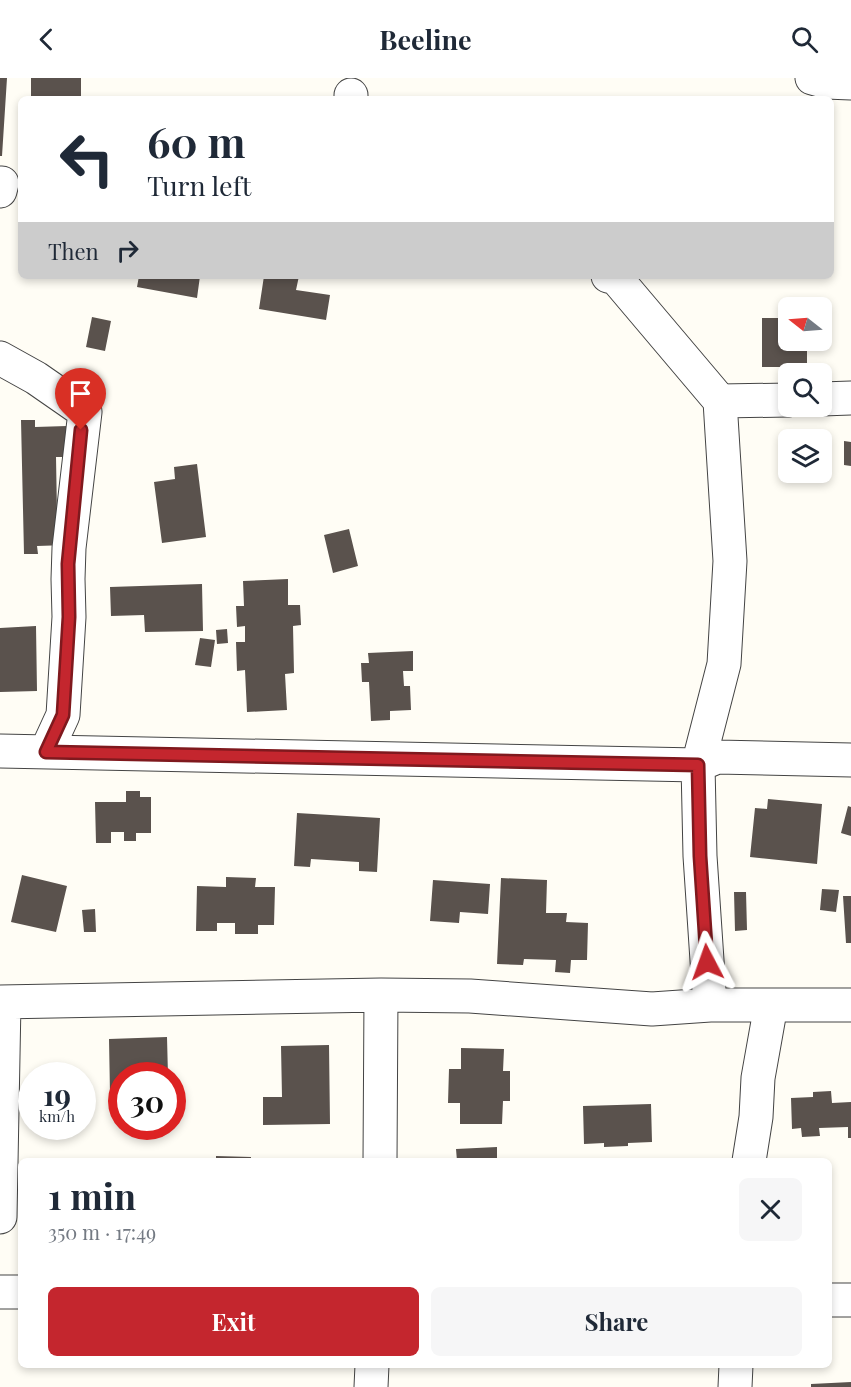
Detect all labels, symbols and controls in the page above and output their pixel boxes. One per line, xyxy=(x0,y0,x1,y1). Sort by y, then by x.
text: Beeline xyxy=(379,21,472,57)
icon: back xyxy=(30,23,63,56)
icon: search xyxy=(788,23,821,56)
text: 60 m xyxy=(147,113,245,169)
icon: left xyxy=(48,120,126,198)
text: Turn left xyxy=(147,167,251,203)
icon: right xyxy=(111,234,144,267)
text: Then xyxy=(48,236,99,266)
north arrow xyxy=(778,297,832,351)
map controls xyxy=(778,297,832,483)
button: search xyxy=(778,363,832,417)
pin xyxy=(55,368,106,430)
icon: arrive xyxy=(64,377,97,410)
button: layers xyxy=(778,429,832,483)
position arrow xyxy=(675,930,739,994)
speed limit sign: 30 xyxy=(108,1062,186,1140)
text: 19 xyxy=(43,1074,71,1114)
text: km/h xyxy=(39,1106,75,1126)
text: 1 min xyxy=(48,1171,136,1219)
button: close xyxy=(739,1178,802,1241)
text: 350 m · 17:49 xyxy=(48,1218,156,1245)
button: Exit xyxy=(48,1287,419,1356)
button: Share xyxy=(431,1287,802,1356)

